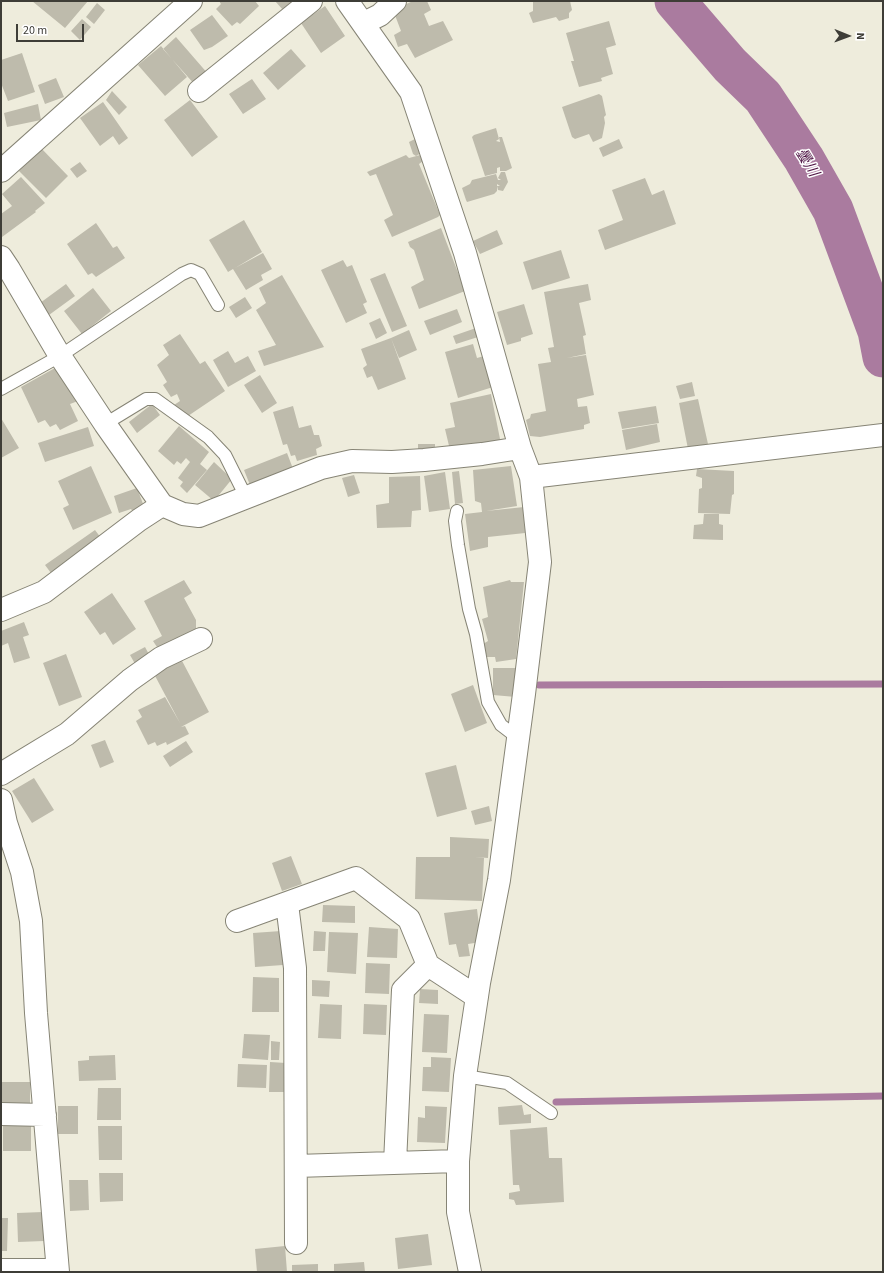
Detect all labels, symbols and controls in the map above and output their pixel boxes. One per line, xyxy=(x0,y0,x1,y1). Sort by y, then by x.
scale bar xyxy=(18,16,86,42)
north arrow xyxy=(828,16,868,56)
text: 20 m xyxy=(23,22,47,39)
text: N xyxy=(853,32,868,40)
water label: 曇川 xyxy=(791,146,821,180)

